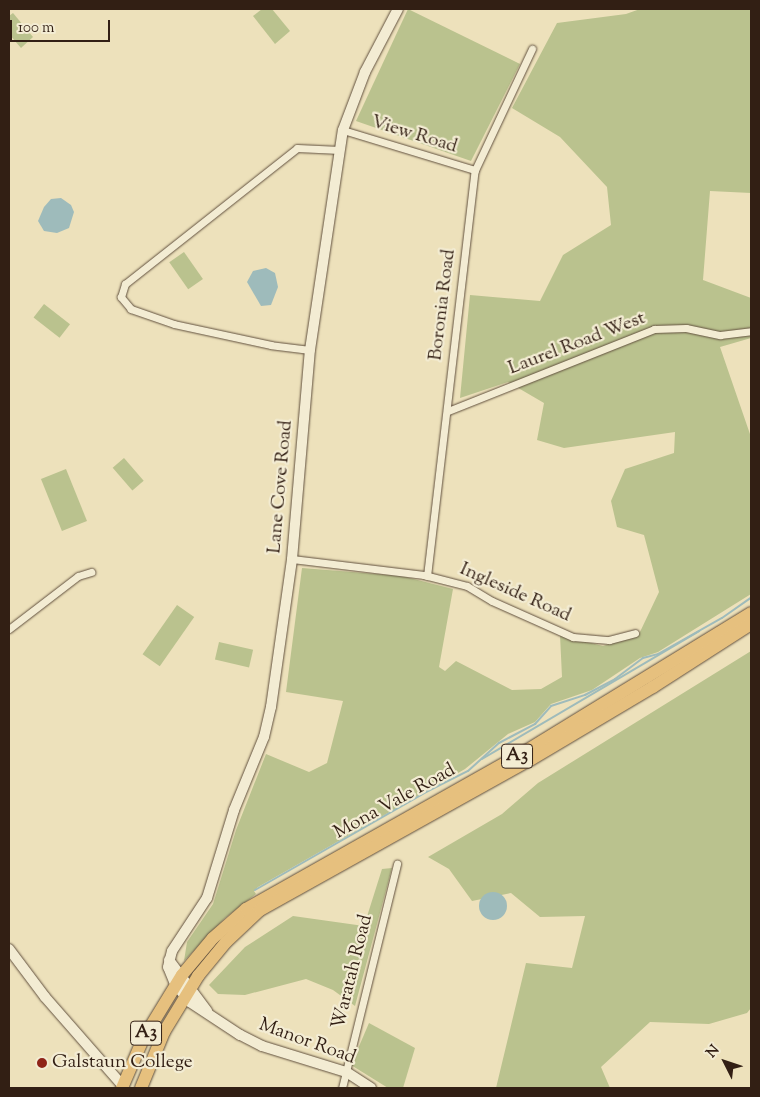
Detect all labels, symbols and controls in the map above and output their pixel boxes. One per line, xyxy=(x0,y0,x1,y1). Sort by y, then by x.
scale bar xyxy=(12,10,112,42)
text: 100 m xyxy=(18,18,54,39)
street label: View Road xyxy=(368,111,460,159)
street label: Boronia Road xyxy=(425,248,461,362)
street label: Laurel Road West xyxy=(505,307,649,381)
street label: Lane Cove Road xyxy=(264,419,298,555)
street label: Ingleside Road xyxy=(456,558,574,628)
road number: A3 xyxy=(501,740,533,771)
street label: Mona Vale Road xyxy=(330,759,460,845)
street label: Waratah Road xyxy=(328,912,378,1032)
street label: Manor Road xyxy=(255,1014,359,1070)
road number: A3 xyxy=(130,1018,162,1048)
north arrow xyxy=(700,1037,750,1087)
text: N xyxy=(702,1041,725,1063)
place label: Galstaun College xyxy=(52,1052,193,1074)
marker: Galstaun College xyxy=(36,1057,48,1069)

